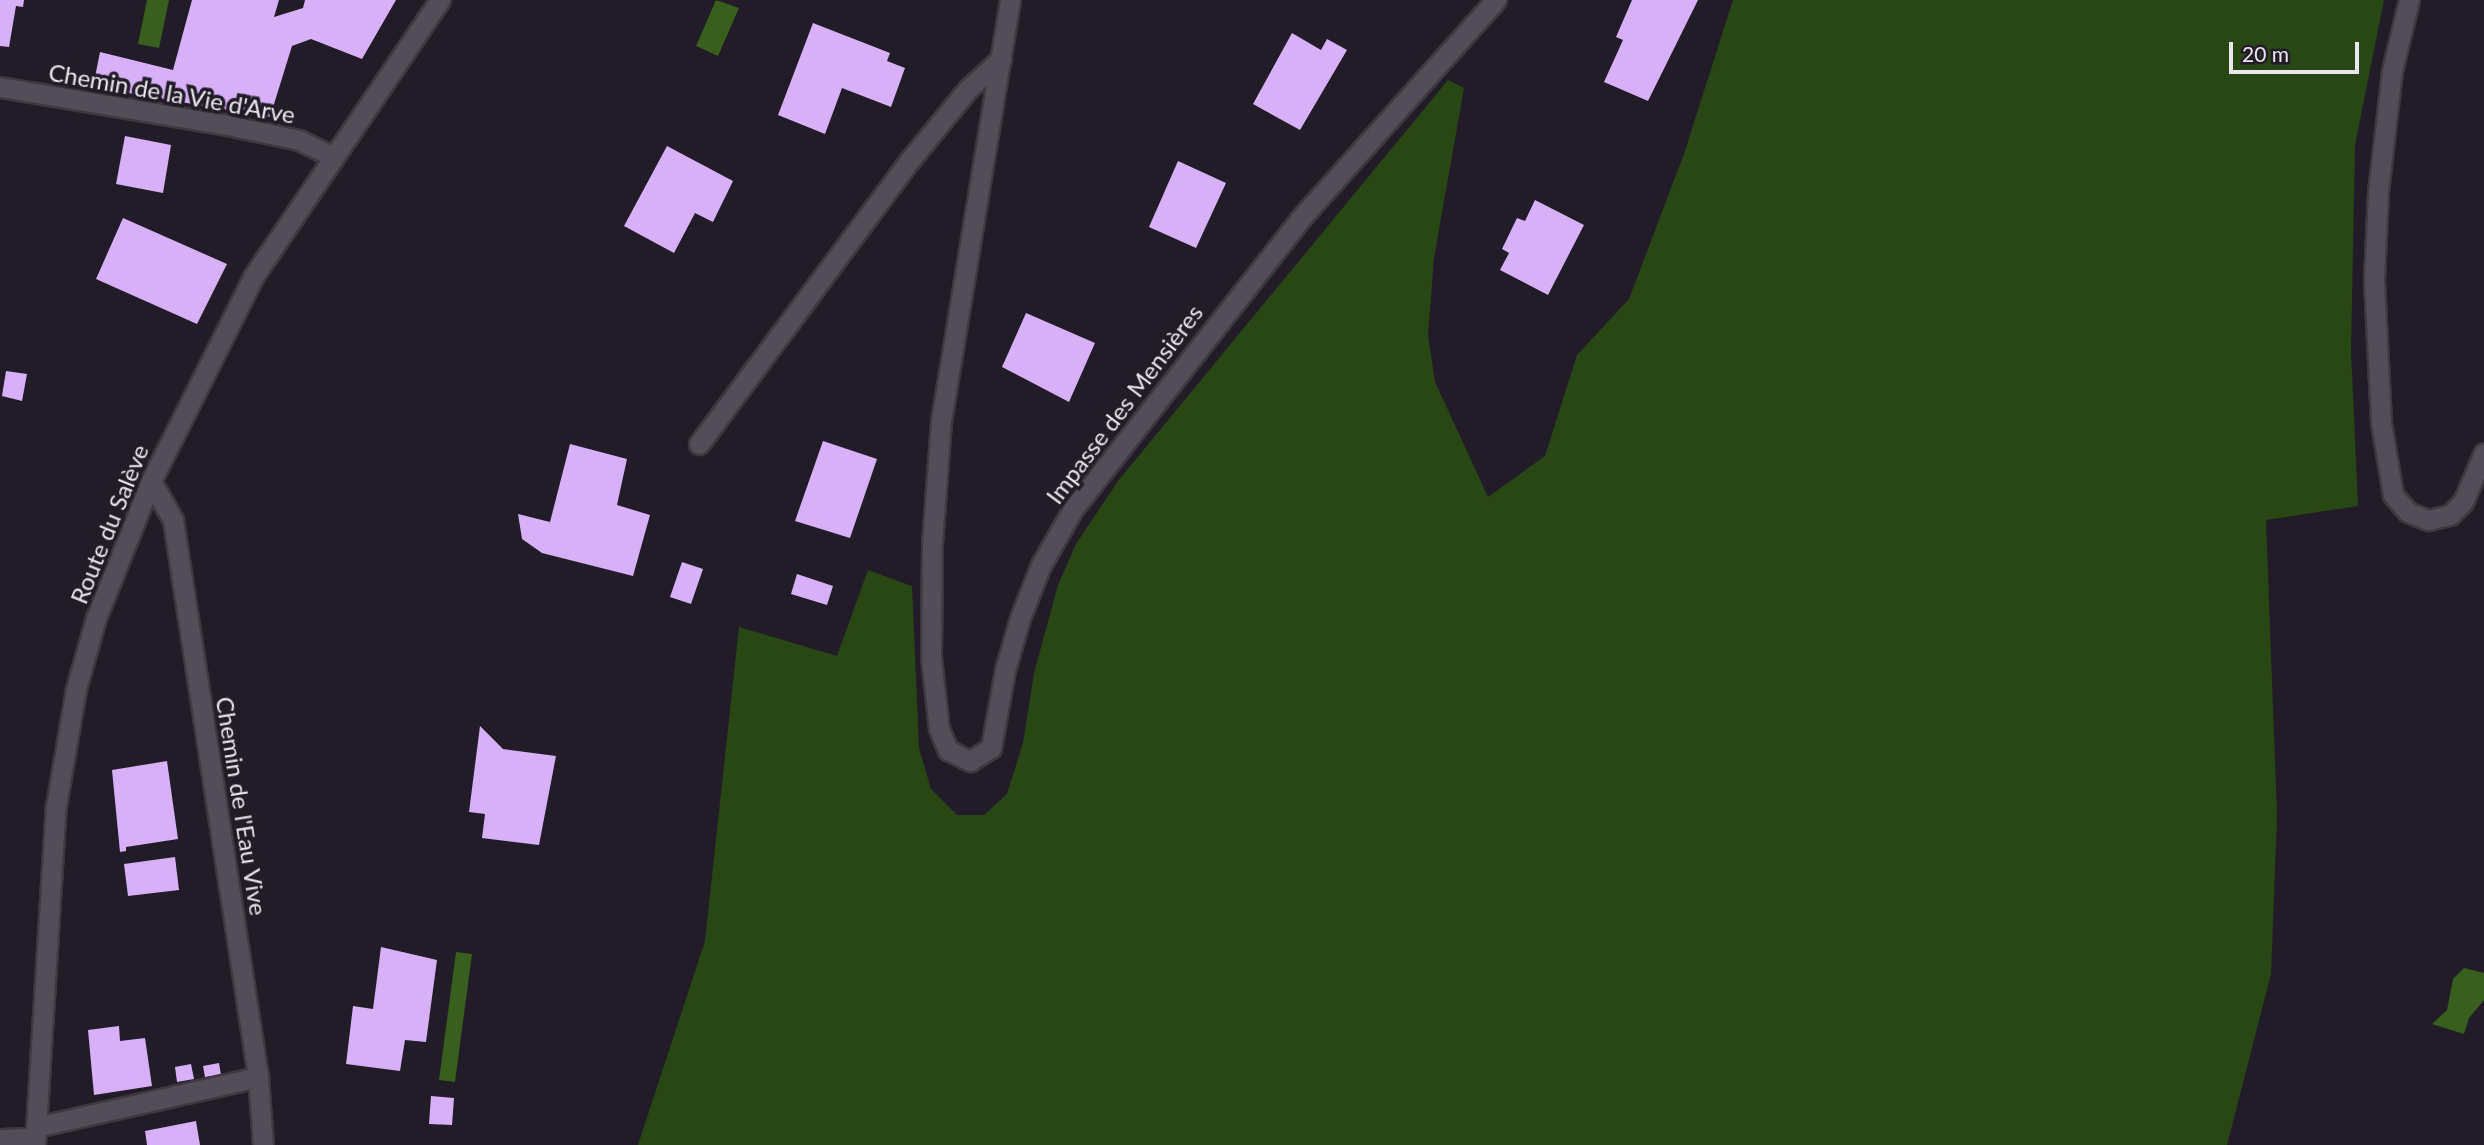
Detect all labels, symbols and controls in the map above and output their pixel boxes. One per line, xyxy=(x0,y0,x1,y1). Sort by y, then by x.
scale bar xyxy=(2232,28,2362,72)
text: 20 m xyxy=(2242,41,2289,66)
street label: Chemin de la Vie d'Arve xyxy=(46,57,298,129)
street label: Impasse des Mensières xyxy=(1040,299,1208,509)
street label: Route du Salève xyxy=(64,440,154,608)
street label: Chemin de l'Eau Vive xyxy=(210,694,274,918)

